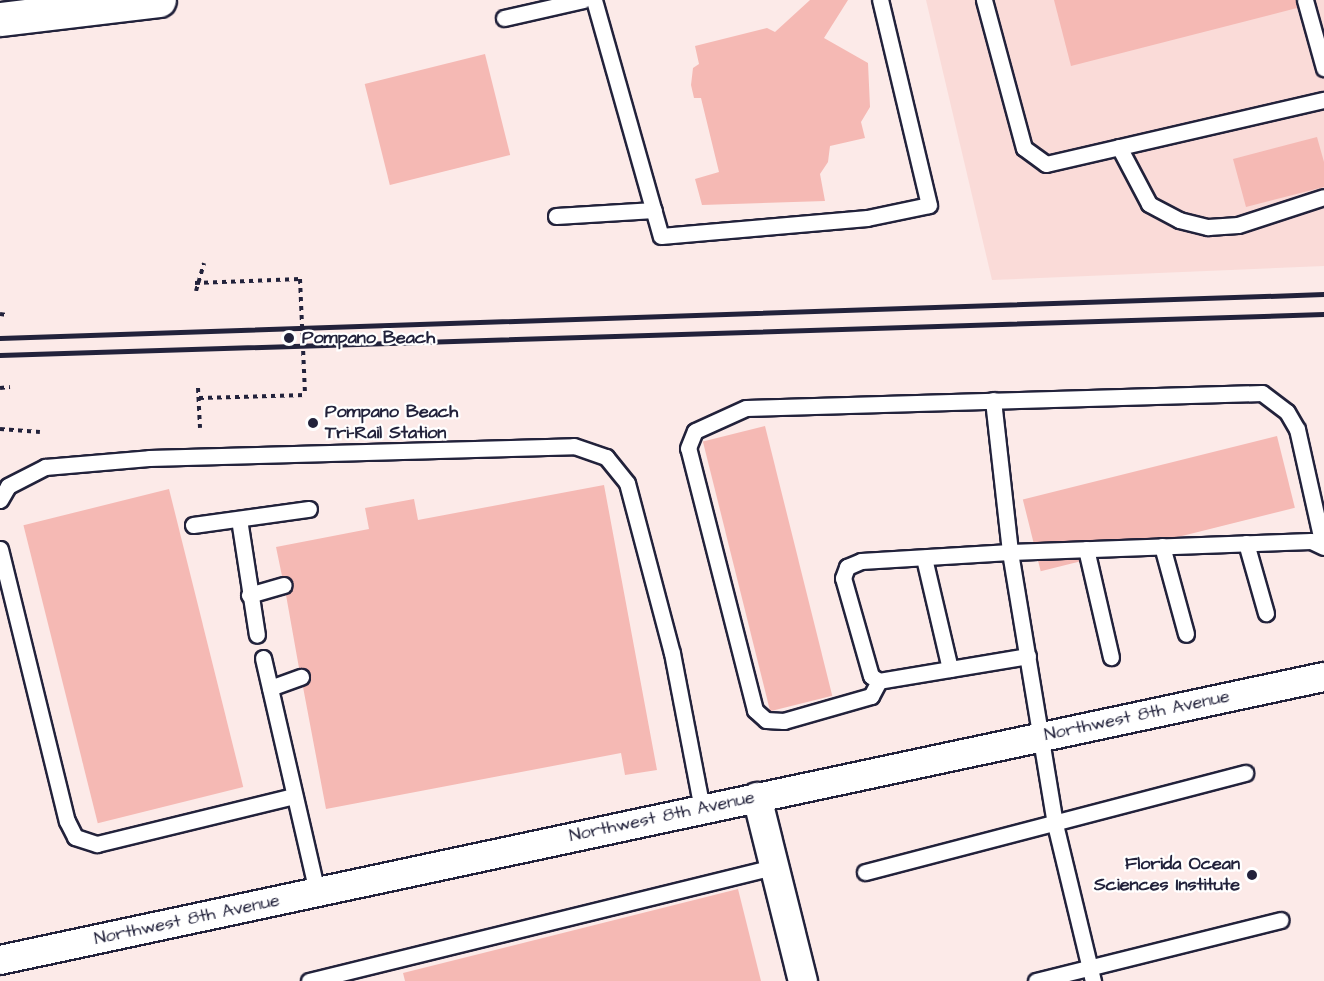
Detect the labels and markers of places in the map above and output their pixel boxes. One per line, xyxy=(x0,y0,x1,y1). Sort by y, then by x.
place label: Pompano Beach xyxy=(302,327,435,349)
marker: Pompano Beach xyxy=(280,329,298,347)
place label: Pompano Beach Tri-Rail Station xyxy=(325,402,458,444)
marker: Pompano Beach Tri-Rail Station xyxy=(306,416,320,430)
place label: Florida Ocean Sciences Institute xyxy=(1094,854,1240,896)
marker: Florida Ocean Sciences Institute xyxy=(1245,868,1259,882)

